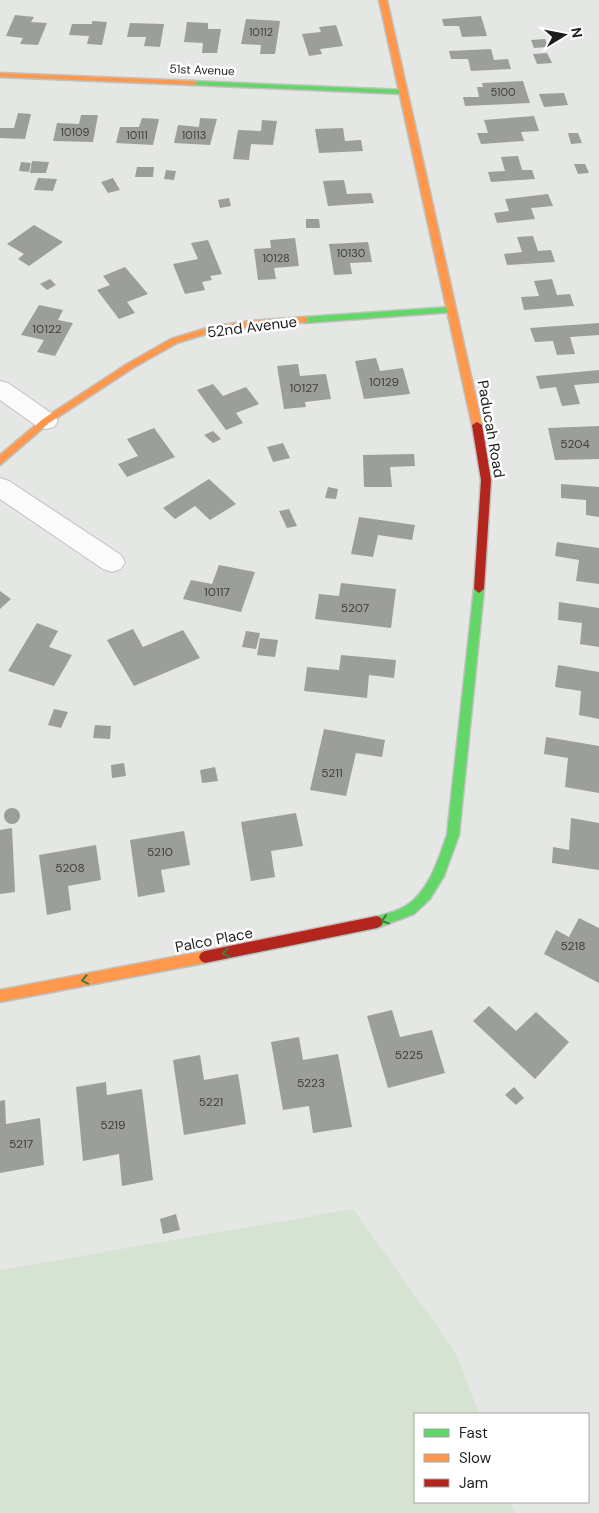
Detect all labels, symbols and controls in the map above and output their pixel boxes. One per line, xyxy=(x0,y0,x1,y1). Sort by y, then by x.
north arrow xyxy=(539,10,589,60)
house number: 10112 xyxy=(249,25,273,39)
text: N xyxy=(567,26,587,39)
street label: 51st Avenue xyxy=(169,61,235,79)
house number: 5100 xyxy=(490,85,516,99)
house number: 10109 xyxy=(61,125,89,139)
house number: 10111 xyxy=(126,128,148,142)
house number: 10113 xyxy=(182,128,206,142)
house number: 10130 xyxy=(337,246,365,260)
house number: 10128 xyxy=(262,251,290,265)
street label: 52nd Avenue xyxy=(206,312,298,342)
house number: 10122 xyxy=(32,321,62,337)
house number: 10129 xyxy=(369,374,399,390)
street label: Paducah Road xyxy=(473,379,509,479)
house number: 10127 xyxy=(290,380,318,396)
house number: 5204 xyxy=(560,436,590,452)
house number: 10117 xyxy=(204,584,230,600)
house number: 5207 xyxy=(341,600,369,616)
house number: 5211 xyxy=(321,765,343,781)
house number: 5210 xyxy=(147,844,173,860)
house number: 5208 xyxy=(55,860,85,876)
one-way arrow xyxy=(381,914,390,924)
street label: Palco Place xyxy=(173,923,255,957)
house number: 5218 xyxy=(560,938,586,954)
one-way arrow xyxy=(222,947,231,958)
one-way arrow xyxy=(81,975,90,985)
house number: 5225 xyxy=(395,1047,423,1063)
house number: 5223 xyxy=(297,1075,325,1091)
house number: 5221 xyxy=(199,1094,223,1110)
house number: 5219 xyxy=(100,1117,126,1133)
house number: 5217 xyxy=(9,1136,33,1152)
legend xyxy=(414,1413,589,1503)
text: Fast xyxy=(459,1423,488,1443)
text: Slow xyxy=(459,1448,492,1468)
text: Jam xyxy=(459,1473,488,1493)

